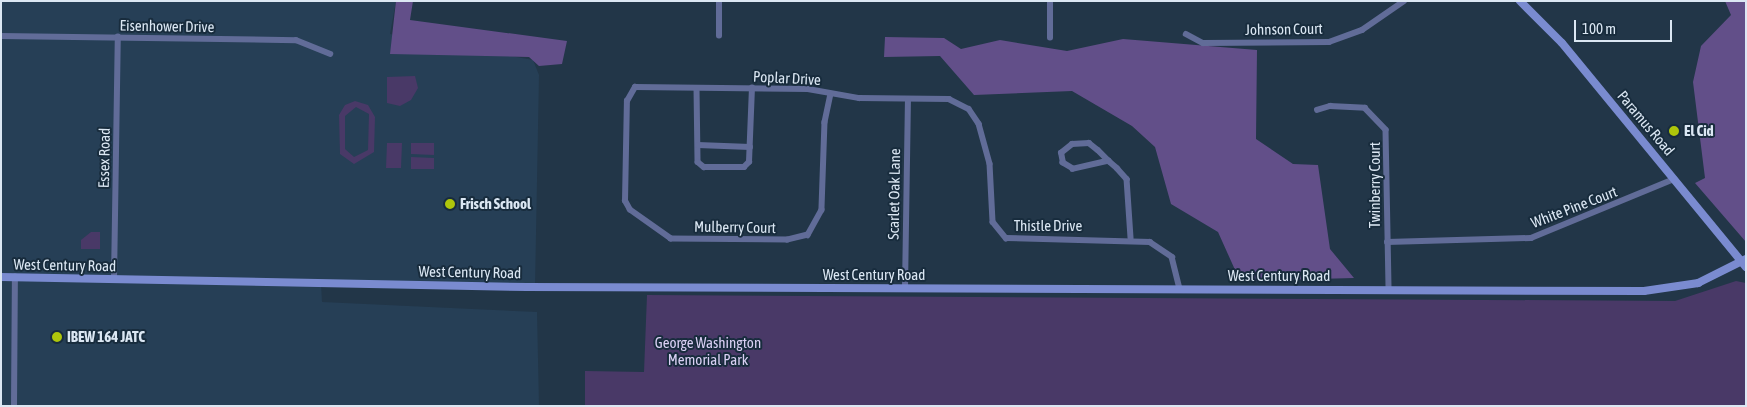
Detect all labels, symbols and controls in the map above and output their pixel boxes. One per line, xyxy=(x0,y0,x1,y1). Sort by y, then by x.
scale bar xyxy=(1577,10,1674,42)
street label: Eisenhower Drive xyxy=(120,16,214,36)
street label: Johnson Court xyxy=(1245,19,1323,39)
text: 100 m xyxy=(1582,20,1616,37)
street label: Poplar Drive xyxy=(753,67,821,89)
street label: Paramus Road xyxy=(1614,87,1678,159)
place label: El Cid xyxy=(1684,122,1714,140)
marker: El Cid xyxy=(1668,125,1680,137)
street label: Essex Road xyxy=(94,128,114,188)
street label: Twinberry Court xyxy=(1366,142,1384,228)
street label: Scarlet Oak Lane xyxy=(884,148,904,240)
street label: White Pine Court xyxy=(1528,182,1620,232)
place label: Frisch School xyxy=(460,195,531,213)
marker: Frisch School xyxy=(444,198,456,210)
street label: Mulberry Court xyxy=(694,217,776,237)
street label: Thistle Drive xyxy=(1014,217,1082,235)
street label: West Century Road xyxy=(14,255,116,275)
street label: West Century Road xyxy=(419,262,521,282)
street label: West Century Road xyxy=(823,266,925,284)
street label: West Century Road xyxy=(1228,267,1330,285)
place label: IBEW 164 JATC xyxy=(67,328,145,346)
marker: IBEW 164 JATC xyxy=(51,331,63,343)
park label: George Washington Memorial Park xyxy=(655,333,761,368)

